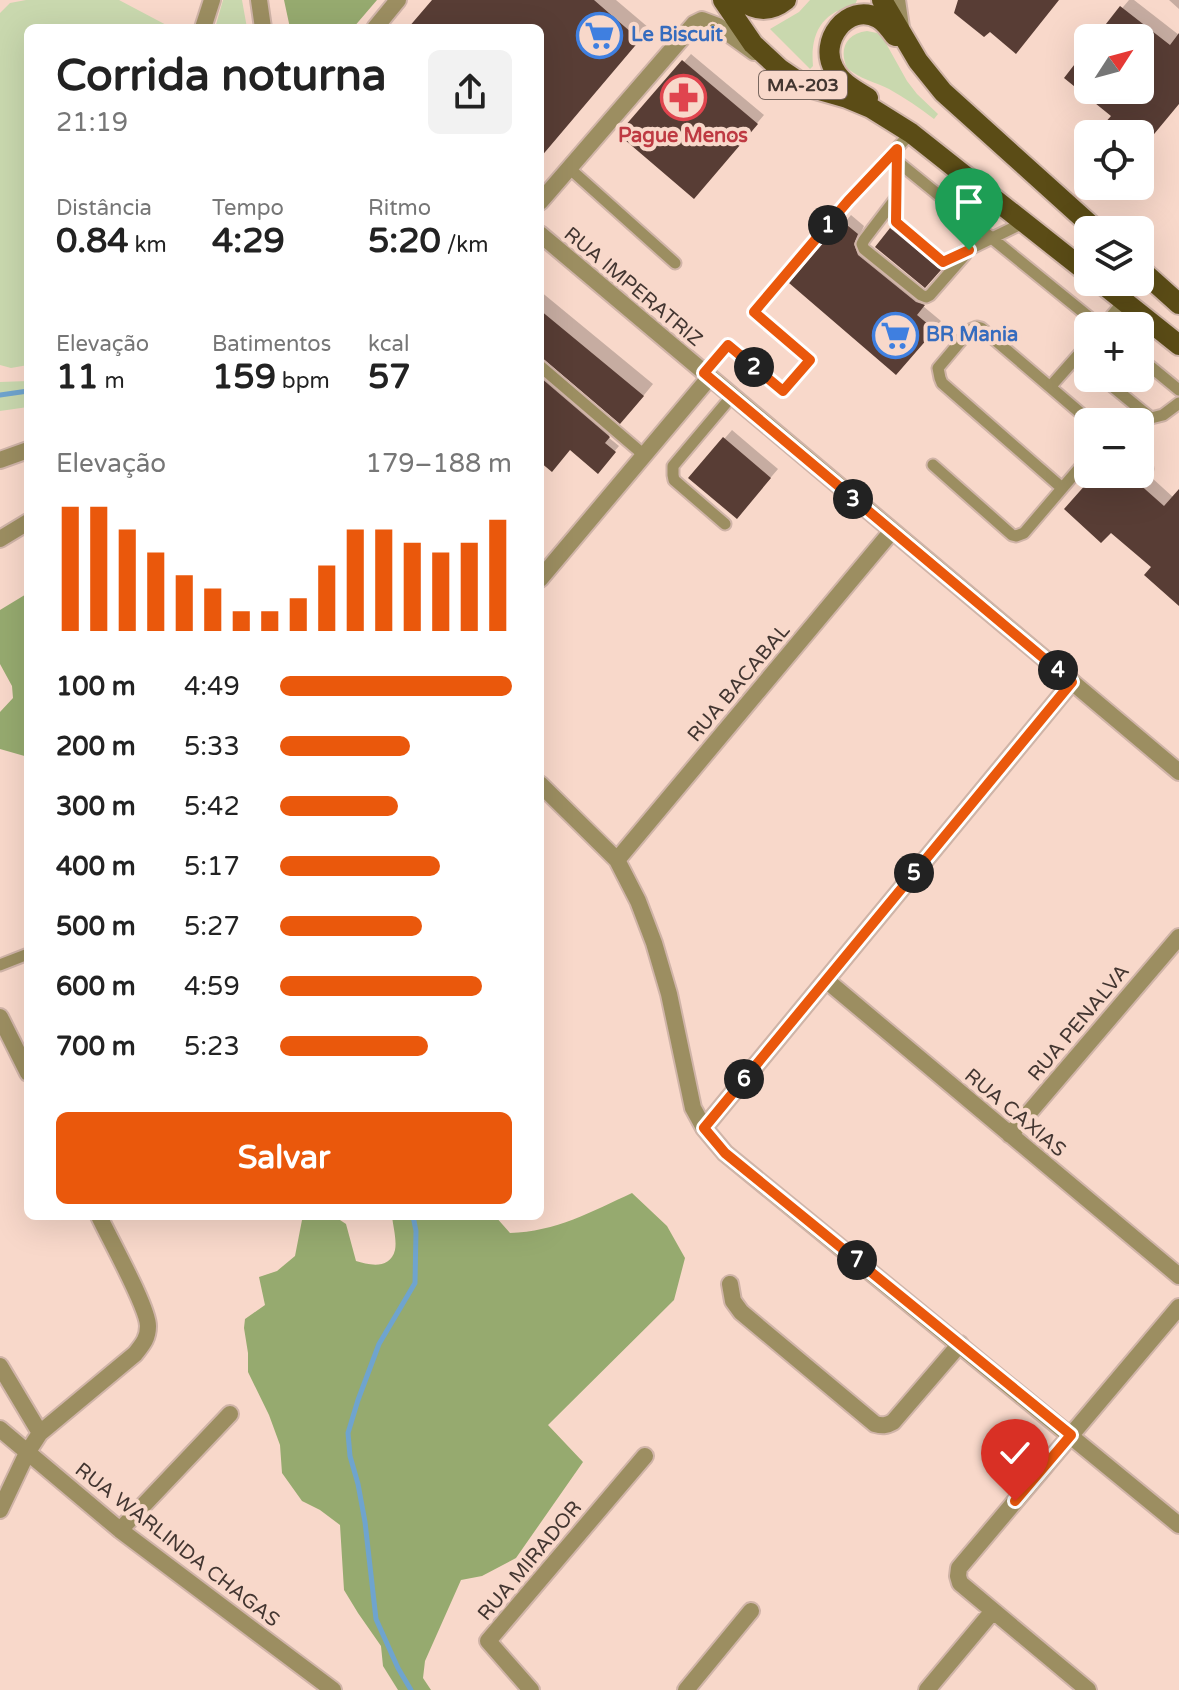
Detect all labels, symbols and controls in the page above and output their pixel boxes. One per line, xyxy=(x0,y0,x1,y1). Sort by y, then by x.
supermarket icon: Le Biscuit xyxy=(576,11,624,59)
place label: Le Biscuit xyxy=(631,23,723,47)
north arrow xyxy=(1074,24,1154,104)
map controls xyxy=(1074,24,1154,488)
text: Corrida noturna xyxy=(56,50,387,103)
button: share xyxy=(428,50,512,134)
road number: MA-203 xyxy=(759,71,847,99)
pharmacy icon: Pague Menos xyxy=(659,73,707,121)
text: 21:19 xyxy=(56,107,128,138)
button: locate xyxy=(1074,120,1154,200)
place label: Pague Menos xyxy=(618,124,748,148)
pin xyxy=(935,168,1003,250)
icon: arrive xyxy=(947,180,991,224)
text: Distância xyxy=(56,195,152,221)
text: Tempo xyxy=(212,195,284,221)
text: Ritmo xyxy=(368,195,431,221)
pin: 1 xyxy=(808,205,848,245)
text: 1 xyxy=(821,212,835,238)
button: layers xyxy=(1074,216,1154,296)
text: 0.84 xyxy=(56,221,129,262)
text: 4:29 xyxy=(212,221,285,262)
text: 5:20 xyxy=(368,221,441,262)
street label: RUA IMPERATRIZ xyxy=(559,222,707,352)
text: km xyxy=(129,232,167,258)
text: /km xyxy=(441,232,489,258)
supermarket icon: BR Mania xyxy=(871,311,919,359)
button: + xyxy=(1074,312,1154,392)
place label: BR Mania xyxy=(926,323,1018,347)
text: Elevação xyxy=(56,331,149,357)
text: Batimentos xyxy=(212,331,331,357)
text: kcal xyxy=(368,331,409,357)
pin: 2 xyxy=(734,347,774,387)
text: 2 xyxy=(747,354,761,380)
text: 11 xyxy=(56,357,99,398)
text: 159 xyxy=(212,357,276,398)
text: 57 xyxy=(368,357,411,398)
text: m xyxy=(99,368,125,394)
text: bpm xyxy=(276,368,330,394)
button: − xyxy=(1074,408,1154,488)
text: Elevação xyxy=(56,448,166,479)
text: 179–188 m xyxy=(366,448,512,479)
pin: 3 xyxy=(833,479,873,519)
text: 3 xyxy=(846,486,860,512)
street label: RUA BACABAL xyxy=(683,619,796,747)
pin: 4 xyxy=(1038,650,1078,690)
text: 4 xyxy=(1051,657,1065,683)
text: 100 m xyxy=(56,671,136,702)
text: 4:49 xyxy=(184,671,240,702)
text: 200 m xyxy=(56,731,136,762)
text: 5:33 xyxy=(184,731,240,762)
text: 300 m xyxy=(56,791,136,822)
text: 5:42 xyxy=(184,791,240,822)
text: 400 m xyxy=(56,851,136,882)
text: 5:17 xyxy=(184,851,240,882)
pin: 5 xyxy=(894,853,934,893)
text: 5 xyxy=(907,860,921,886)
text: 500 m xyxy=(56,911,136,942)
text: 5:27 xyxy=(184,911,240,942)
street label: RUA PENALVA xyxy=(1023,960,1135,1086)
text: 600 m xyxy=(56,971,136,1002)
text: 4:59 xyxy=(184,971,240,1002)
text: 700 m xyxy=(56,1031,136,1062)
text: 5:23 xyxy=(184,1031,240,1062)
pin: 6 xyxy=(724,1059,764,1099)
street label: RUA CAXIAS xyxy=(959,1064,1071,1162)
text: 6 xyxy=(737,1066,751,1092)
button: Salvar xyxy=(56,1112,512,1204)
pin: 7 xyxy=(837,1240,877,1280)
text: 7 xyxy=(850,1247,864,1273)
pin xyxy=(981,1419,1049,1501)
icon: check xyxy=(993,1431,1037,1475)
street label: RUA WARLINDA CHAGAS xyxy=(70,1458,284,1632)
street label: RUA MIRADOR xyxy=(473,1496,587,1626)

